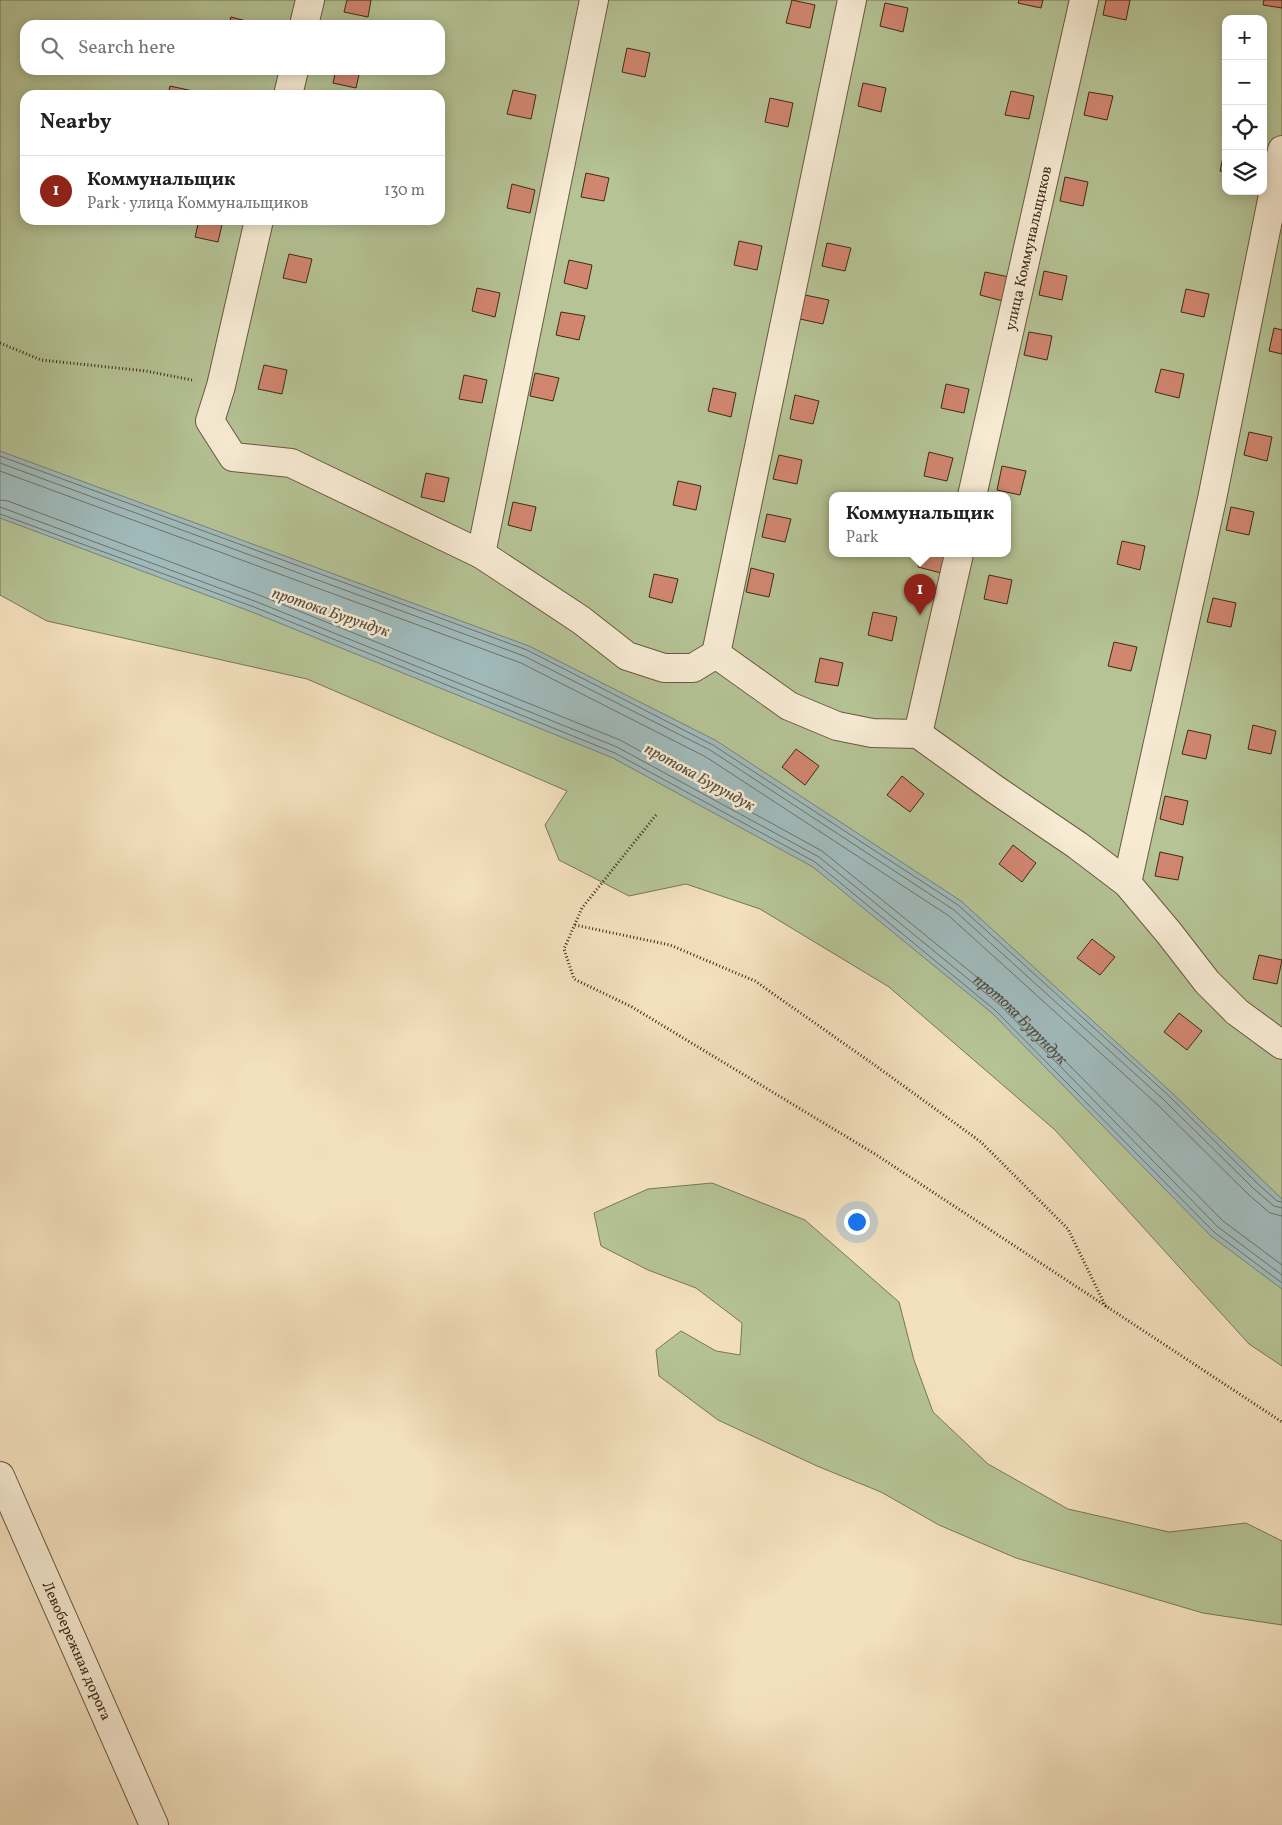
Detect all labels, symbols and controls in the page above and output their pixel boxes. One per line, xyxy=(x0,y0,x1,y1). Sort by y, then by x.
map controls xyxy=(1222,15,1267,195)
button: + xyxy=(1222,15,1267,60)
search box xyxy=(20,20,445,75)
icon: search xyxy=(38,34,66,62)
text: Search here xyxy=(78,35,175,61)
button: − xyxy=(1222,60,1267,105)
button: locate xyxy=(1222,105,1267,150)
text: Nearby xyxy=(40,108,111,137)
button: layers xyxy=(1222,150,1267,195)
street label: улица Коммунальщиков xyxy=(1001,164,1058,333)
text: Коммунальщик xyxy=(87,167,235,193)
text: 1 xyxy=(53,180,59,202)
text: 130 m xyxy=(384,180,425,202)
text: Park · улица Коммунальщиков xyxy=(87,193,308,215)
popup xyxy=(829,492,1011,557)
text: Коммунальщик xyxy=(846,501,994,527)
text: Park xyxy=(846,527,879,549)
pin: 1 xyxy=(904,574,936,615)
water label: протока Бурундук xyxy=(269,583,392,643)
water label: протока Бурундук xyxy=(640,738,758,817)
water label: протока Бурундук xyxy=(968,970,1072,1071)
your location xyxy=(844,1209,870,1235)
street label: Левобережная дорога xyxy=(36,1578,116,1724)

